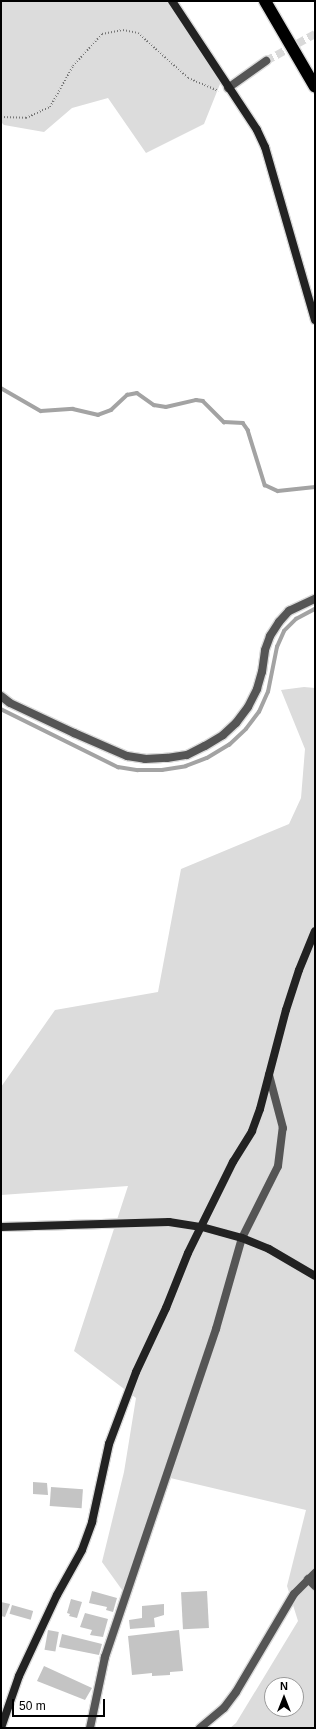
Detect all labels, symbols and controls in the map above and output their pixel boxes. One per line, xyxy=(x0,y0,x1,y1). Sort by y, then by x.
north arrow xyxy=(264,1677,304,1717)
text: N xyxy=(280,1680,288,1692)
scale bar xyxy=(14,1691,107,1717)
text: 50 m xyxy=(19,1699,46,1713)

